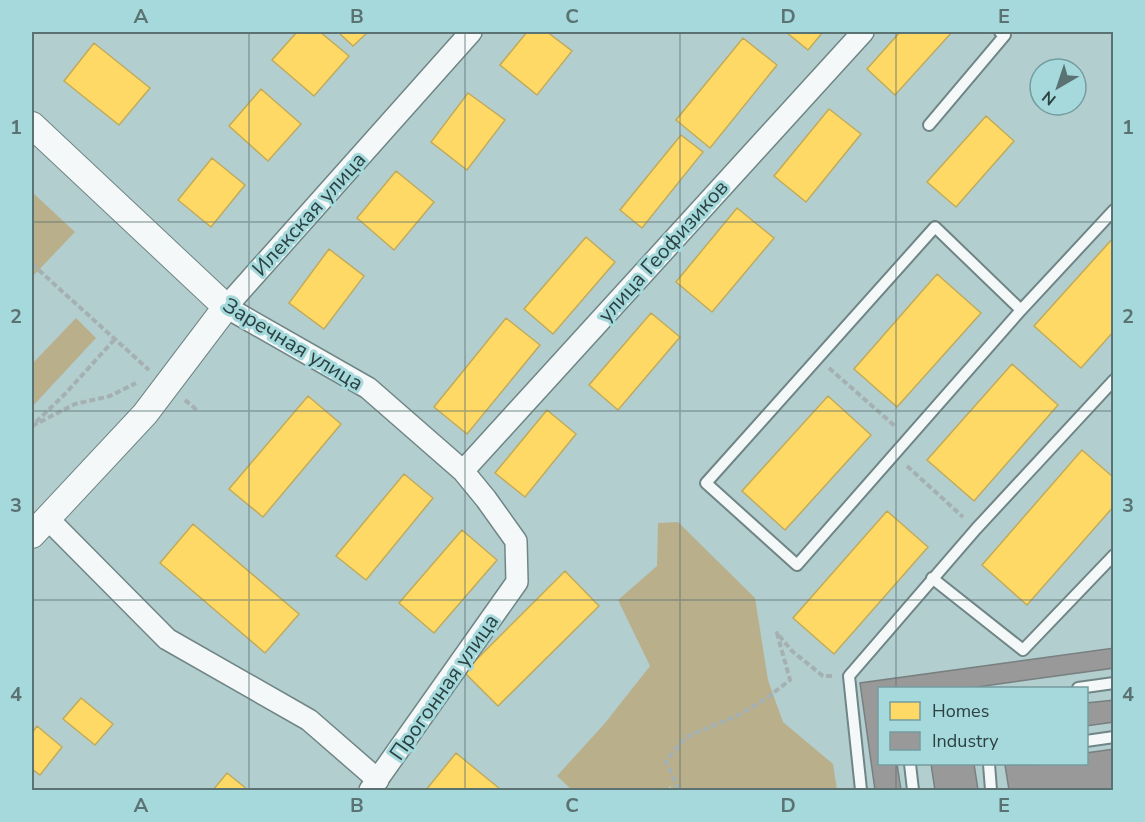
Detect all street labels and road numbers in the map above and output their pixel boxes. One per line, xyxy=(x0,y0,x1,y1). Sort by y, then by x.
street label: Илекская улица xyxy=(246,146,372,282)
street label: улица Геофизиков xyxy=(592,174,734,328)
street label: Заречная улица xyxy=(218,291,368,397)
street label: Прогонная улица xyxy=(383,608,505,766)

